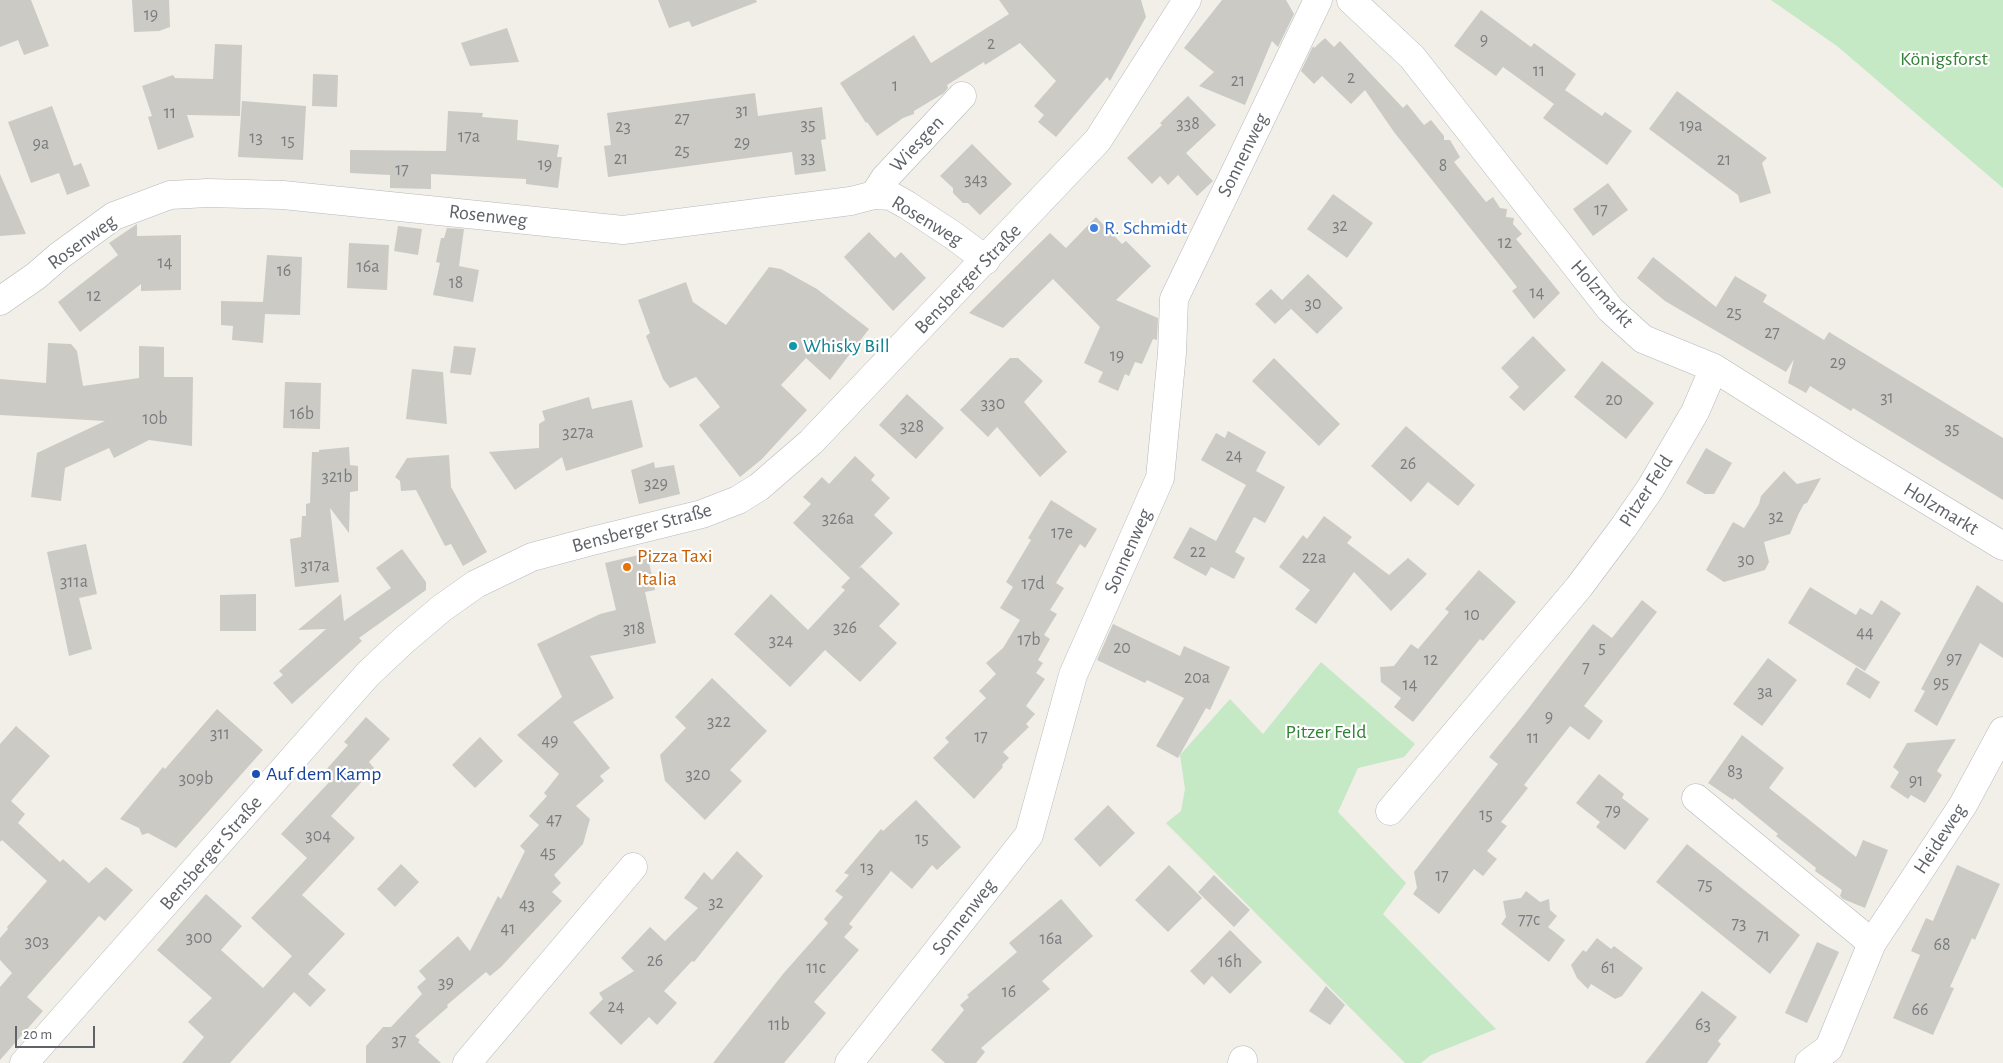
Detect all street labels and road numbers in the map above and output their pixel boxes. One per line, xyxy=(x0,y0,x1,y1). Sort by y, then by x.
street label: Sonnenweg xyxy=(1212,109,1274,201)
street label: Wiesgen xyxy=(885,111,949,177)
street label: Rosenweg xyxy=(887,190,967,252)
street label: Rosenweg xyxy=(447,199,529,233)
street label: Rosenweg xyxy=(43,209,121,275)
street label: Bensberger Straße xyxy=(909,219,1027,339)
street label: Holzmarkt xyxy=(1565,255,1639,333)
street label: Pitzer Feld xyxy=(1614,450,1678,532)
street label: Holzmarkt xyxy=(1899,477,1983,541)
street label: Bensberger Straße xyxy=(569,498,715,558)
street label: Sonnenweg xyxy=(1099,505,1157,597)
street label: Bensberger Straße xyxy=(155,791,267,915)
street label: Heideweg xyxy=(1908,799,1972,879)
street label: Sonnenweg xyxy=(927,874,1001,960)

